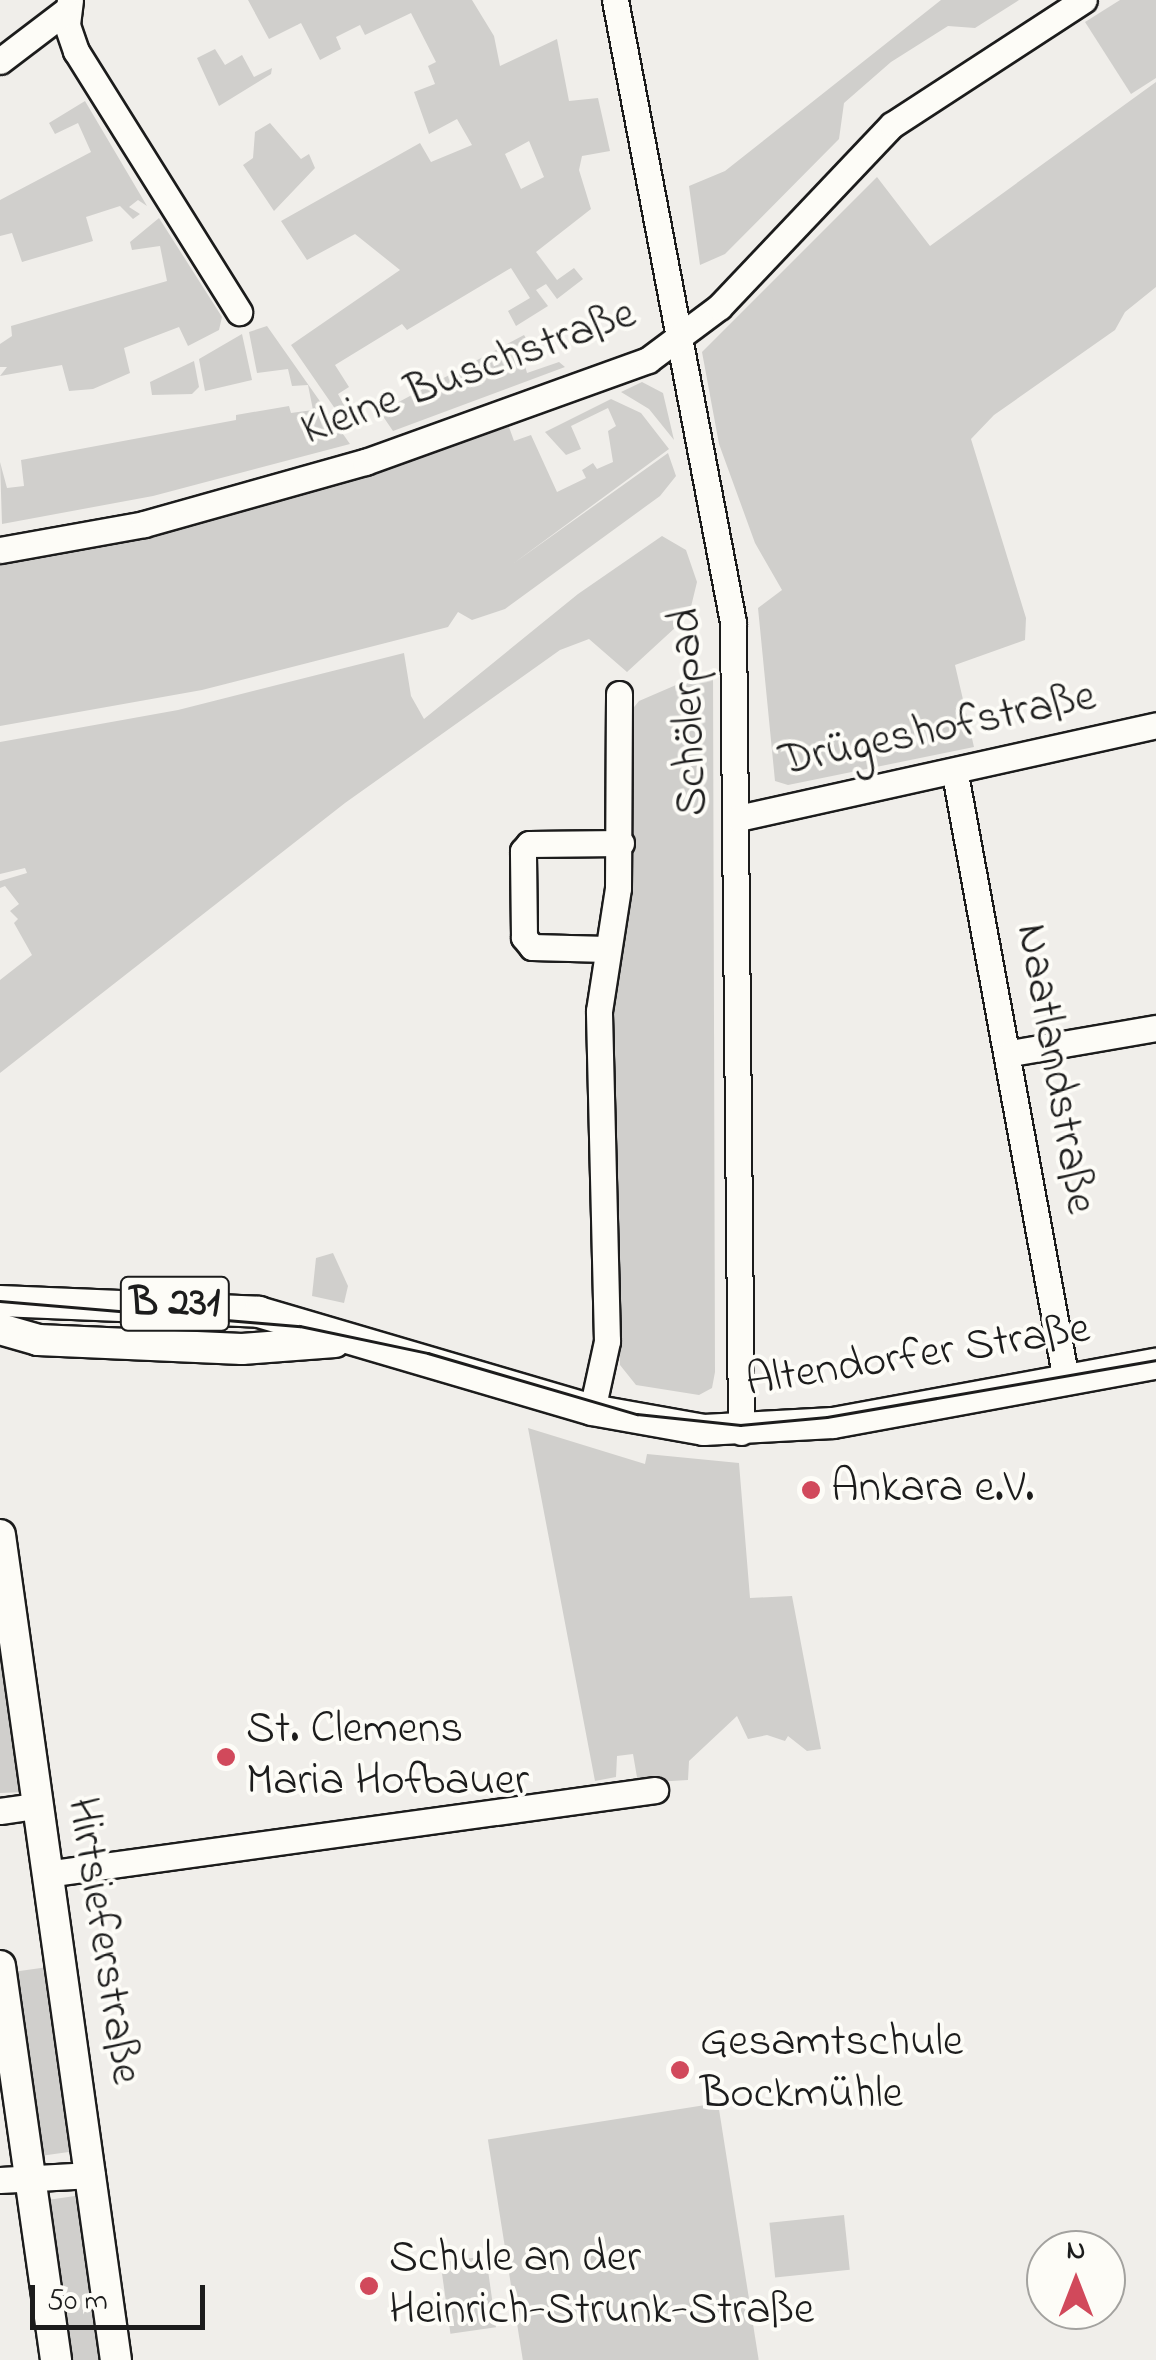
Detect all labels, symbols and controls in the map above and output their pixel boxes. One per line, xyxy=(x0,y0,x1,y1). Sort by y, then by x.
street label: Kleine Buschstraße xyxy=(295,289,643,459)
street label: Schölerpad xyxy=(660,607,722,817)
street label: Drügeshofstraße xyxy=(775,671,1101,791)
street label: Naatlandstraße xyxy=(1002,920,1106,1218)
road number: B 231 xyxy=(118,1267,232,1341)
street label: Altendorfer Straße xyxy=(742,1303,1094,1411)
place label: Ankara e.V. xyxy=(831,1463,1034,1517)
marker: Ankara e.V. xyxy=(800,1479,822,1501)
place label: St. Clemens Maria Hofbauer xyxy=(246,1704,529,1810)
marker: St. Clemens Maria Hofbauer xyxy=(215,1746,237,1768)
street label: Hirtsieferstraße xyxy=(53,1794,151,2088)
place label: Gesamtschule Bockmühle xyxy=(700,2017,963,2123)
marker: Gesamtschule Bockmühle xyxy=(669,2059,691,2081)
north arrow xyxy=(1026,2230,1126,2330)
text: N xyxy=(1067,2231,1085,2272)
place label: Schule an der Heinrich-Strunk-Straße xyxy=(389,2233,814,2339)
scale bar xyxy=(35,2265,210,2327)
marker: Schule an der Heinrich-Strunk-Straße xyxy=(358,2275,380,2297)
text: 50 m xyxy=(47,2280,108,2324)

